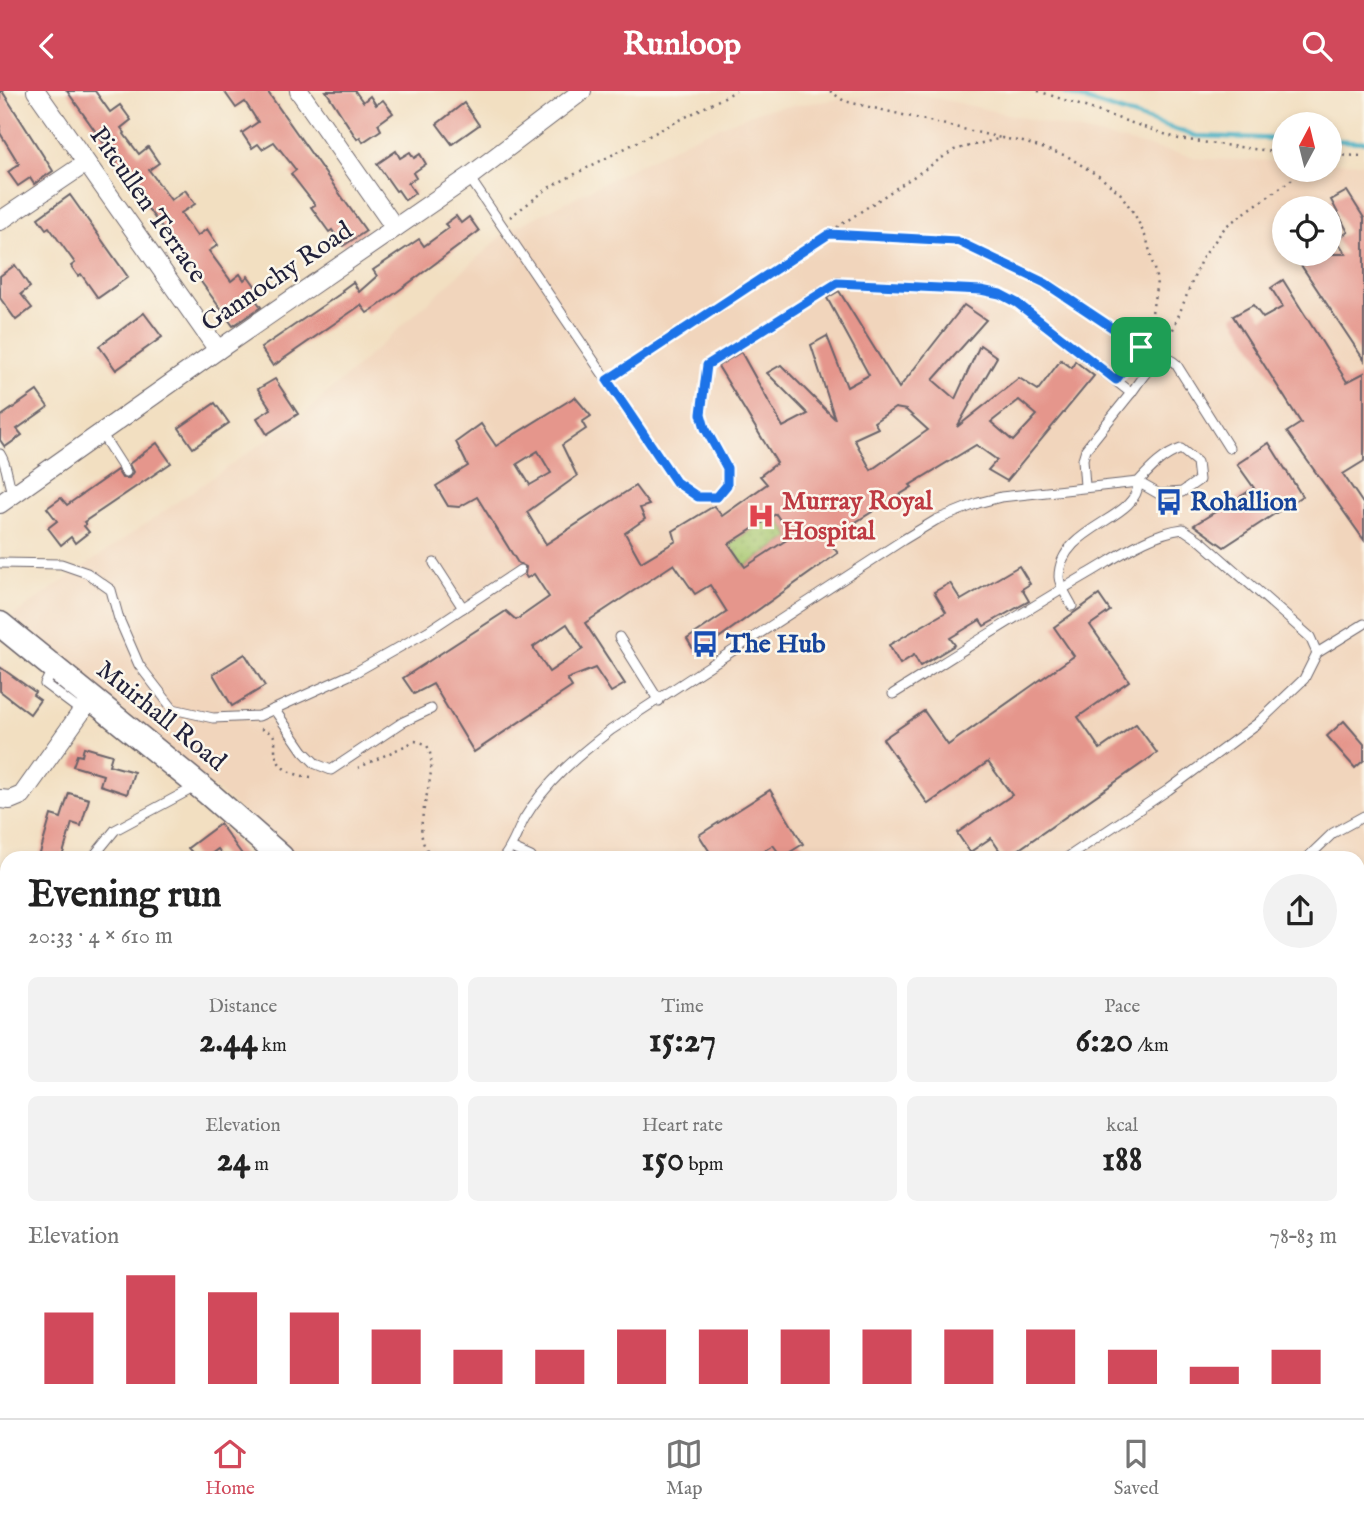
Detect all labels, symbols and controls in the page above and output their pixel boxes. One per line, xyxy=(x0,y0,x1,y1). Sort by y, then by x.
text: Runloop xyxy=(623,25,741,66)
icon: back xyxy=(28,27,66,65)
icon: search xyxy=(1298,27,1336,65)
north arrow xyxy=(1272,112,1342,182)
map controls xyxy=(1272,112,1342,266)
street label: Pitcullen Terrace xyxy=(82,121,214,290)
button: locate xyxy=(1272,196,1342,266)
street label: Gannochy Road xyxy=(195,214,359,340)
pin xyxy=(1111,317,1171,377)
icon: arrive xyxy=(1122,328,1160,366)
place label: Murray Royal Hospital xyxy=(782,485,933,548)
place label: Rohallion xyxy=(1190,486,1298,519)
bus stop icon: Rohallion xyxy=(1154,487,1184,517)
hospital icon: Murray Royal Hospital xyxy=(746,501,776,531)
place label: The Hub xyxy=(725,628,826,661)
bus stop icon: The Hub xyxy=(690,629,720,659)
street label: Muirhall Road xyxy=(89,654,233,779)
text: Evening run xyxy=(28,872,222,920)
button: share xyxy=(1263,874,1337,948)
text: 20:33 · 4 × 610 m xyxy=(28,922,173,951)
text: Distance xyxy=(208,995,277,1019)
text: Time xyxy=(661,995,704,1019)
text: Pace xyxy=(1104,995,1140,1019)
text: 2.44 xyxy=(199,1019,258,1064)
text: 15:27 xyxy=(649,1019,716,1064)
text: 6:20 xyxy=(1076,1019,1133,1064)
text: km xyxy=(258,1034,287,1058)
text: /km xyxy=(1133,1034,1169,1058)
text: Elevation xyxy=(205,1114,281,1138)
text: Heart rate xyxy=(642,1114,723,1138)
text: kcal xyxy=(1106,1114,1138,1138)
text: 24 xyxy=(217,1138,250,1183)
text: 150 xyxy=(641,1138,684,1183)
text: 188 xyxy=(1102,1138,1142,1183)
text: m xyxy=(250,1153,269,1177)
text: bpm xyxy=(684,1153,724,1177)
text: Elevation xyxy=(28,1222,119,1251)
text: 78–83 m xyxy=(1269,1222,1337,1251)
tab: Home xyxy=(205,1435,255,1501)
tab: Map xyxy=(665,1435,703,1501)
tab: Saved xyxy=(1114,1435,1159,1501)

